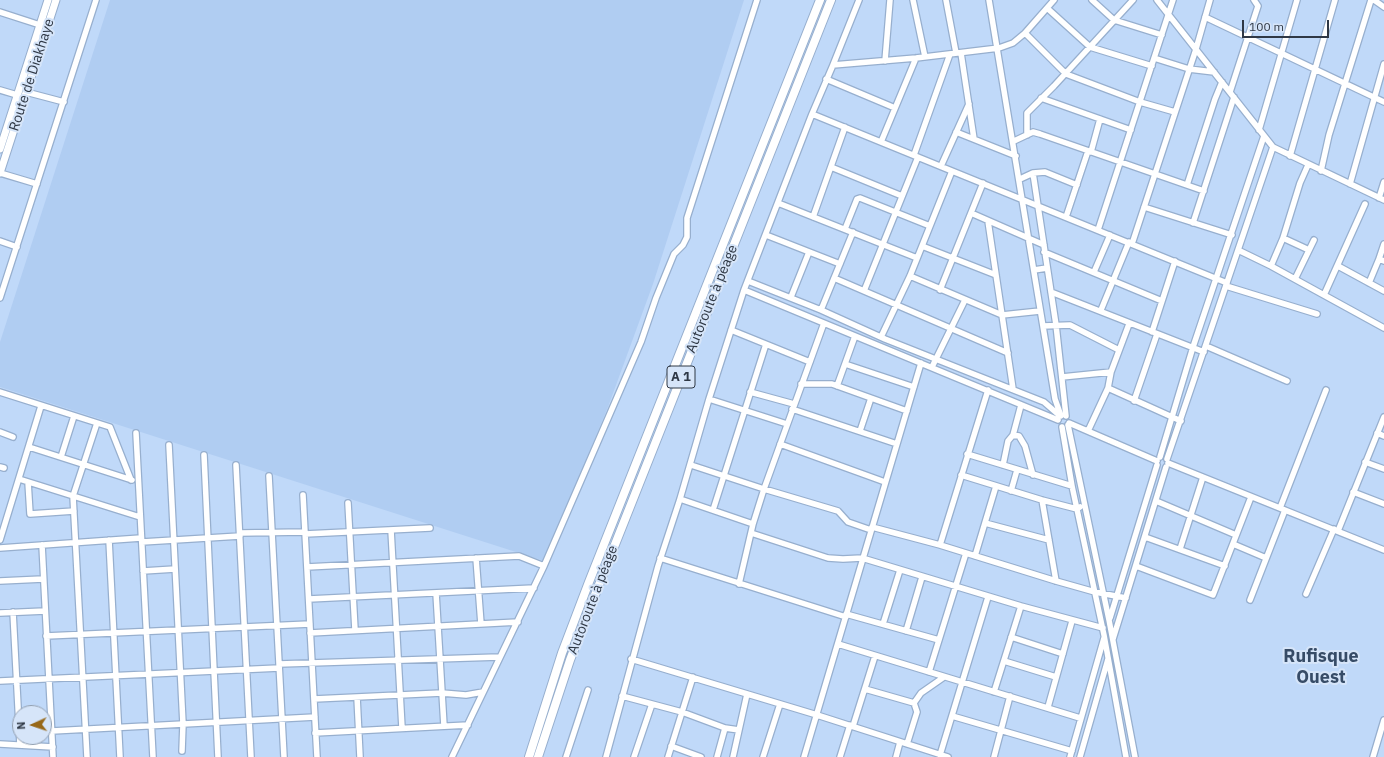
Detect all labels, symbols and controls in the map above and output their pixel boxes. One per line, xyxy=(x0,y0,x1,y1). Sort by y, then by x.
scale bar xyxy=(1244,12,1331,38)
street label: Route de Diakhaye xyxy=(6,17,58,133)
text: 100 m xyxy=(1249,19,1284,34)
street label: Autoroute à péage xyxy=(683,242,741,356)
road number: A 1 xyxy=(667,366,695,388)
street label: Autoroute à péage xyxy=(564,543,622,657)
district label: Rufisque Ouest xyxy=(1283,646,1359,688)
north arrow xyxy=(12,705,52,745)
text: N xyxy=(14,721,28,730)

